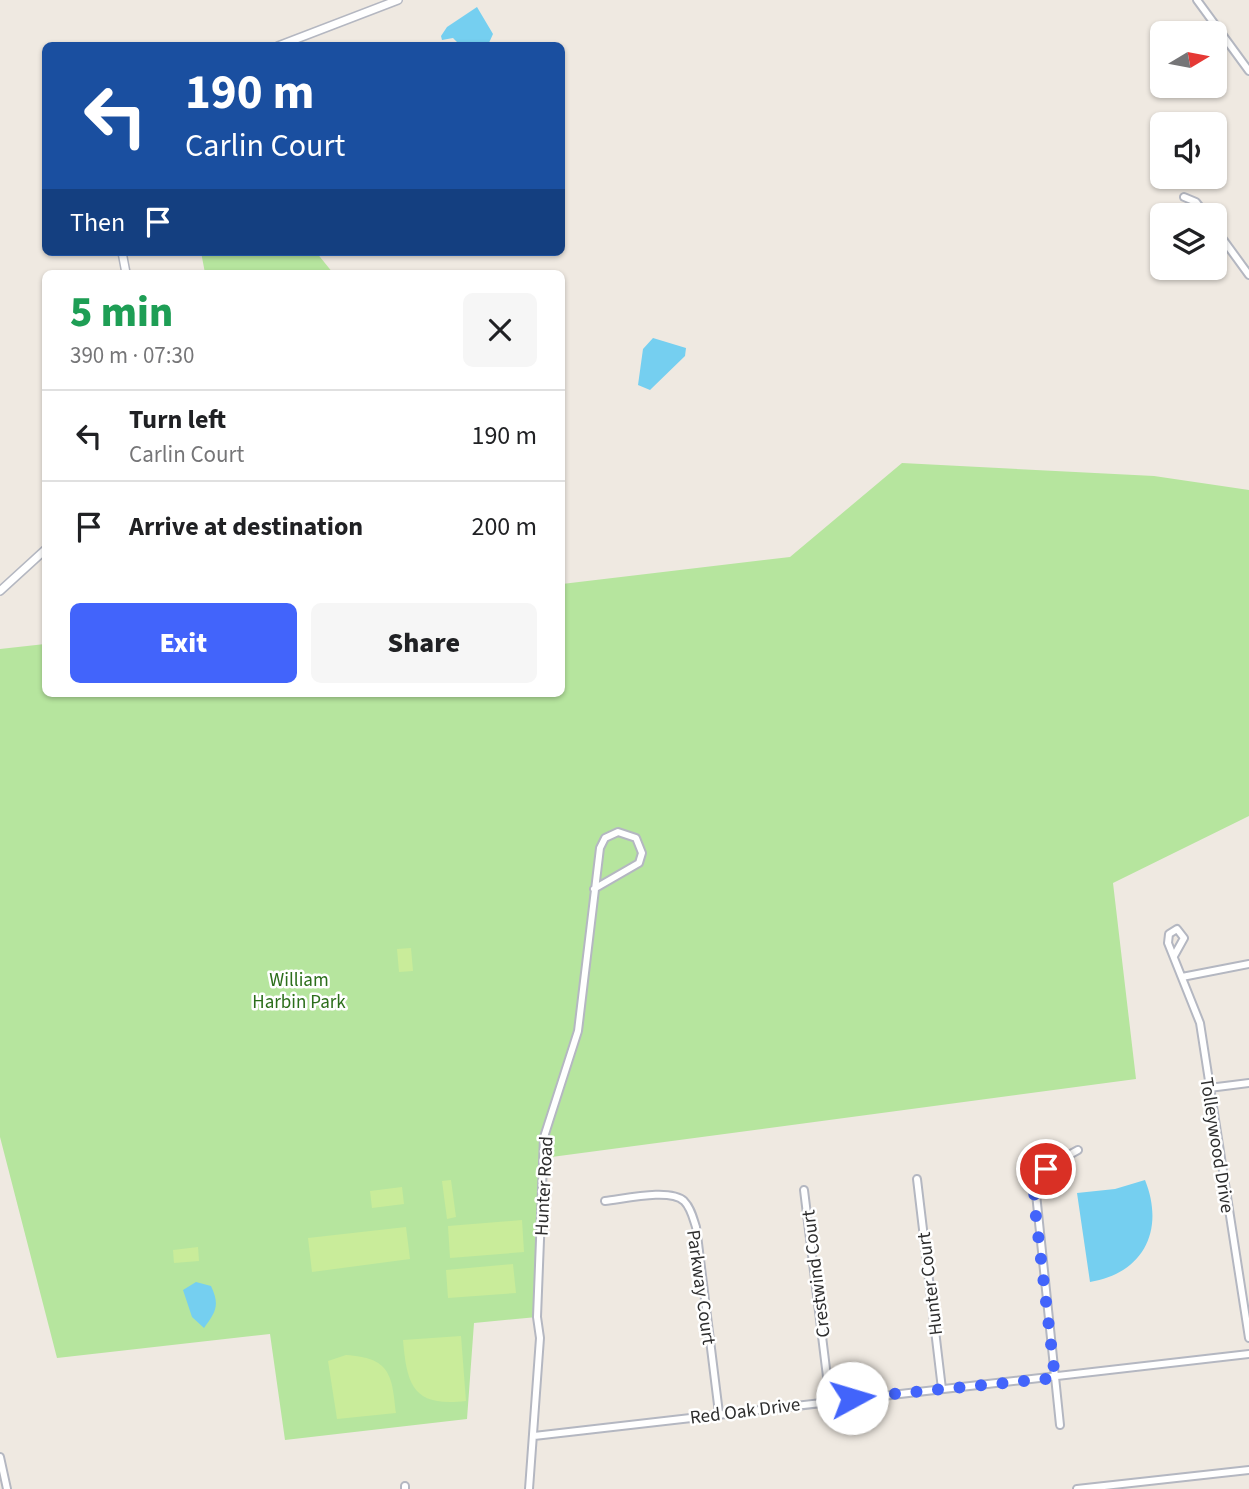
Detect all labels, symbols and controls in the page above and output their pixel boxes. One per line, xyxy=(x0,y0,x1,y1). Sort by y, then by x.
north arrow xyxy=(1150,21,1227,98)
map controls xyxy=(1150,21,1227,280)
text: 190 m xyxy=(185,58,314,128)
icon: left xyxy=(70,70,161,161)
button: sound xyxy=(1150,112,1227,189)
text: Carlin Court xyxy=(185,123,345,169)
icon: arrive xyxy=(139,203,177,241)
button: layers xyxy=(1150,203,1227,280)
text: Then xyxy=(70,204,125,241)
text: 5 min xyxy=(70,283,173,343)
button: close xyxy=(463,293,537,367)
text: 390 m · 07:30 xyxy=(70,339,194,372)
text: Turn left xyxy=(129,401,226,438)
icon: left xyxy=(70,417,108,455)
text: 190 m xyxy=(471,417,537,454)
text: Carlin Court xyxy=(129,438,244,471)
icon: arrive xyxy=(70,508,108,546)
text: Arrive at destination xyxy=(129,508,363,545)
text: 200 m xyxy=(471,508,537,545)
button: Exit xyxy=(70,603,297,683)
button: Share xyxy=(311,603,537,683)
park label: William Harbin Park xyxy=(252,967,346,1016)
street label: Tolleywood Drive xyxy=(1192,1075,1241,1215)
street label: Hunter Road xyxy=(528,1136,561,1237)
pin xyxy=(1016,1139,1076,1199)
icon: arrive xyxy=(1027,1150,1065,1188)
street label: Crestwind Court xyxy=(795,1208,838,1339)
street label: Parkway Court xyxy=(679,1228,722,1347)
street label: Hunter Court xyxy=(911,1230,950,1337)
position arrow xyxy=(815,1361,889,1435)
street label: Red Oak Drive xyxy=(688,1391,802,1432)

